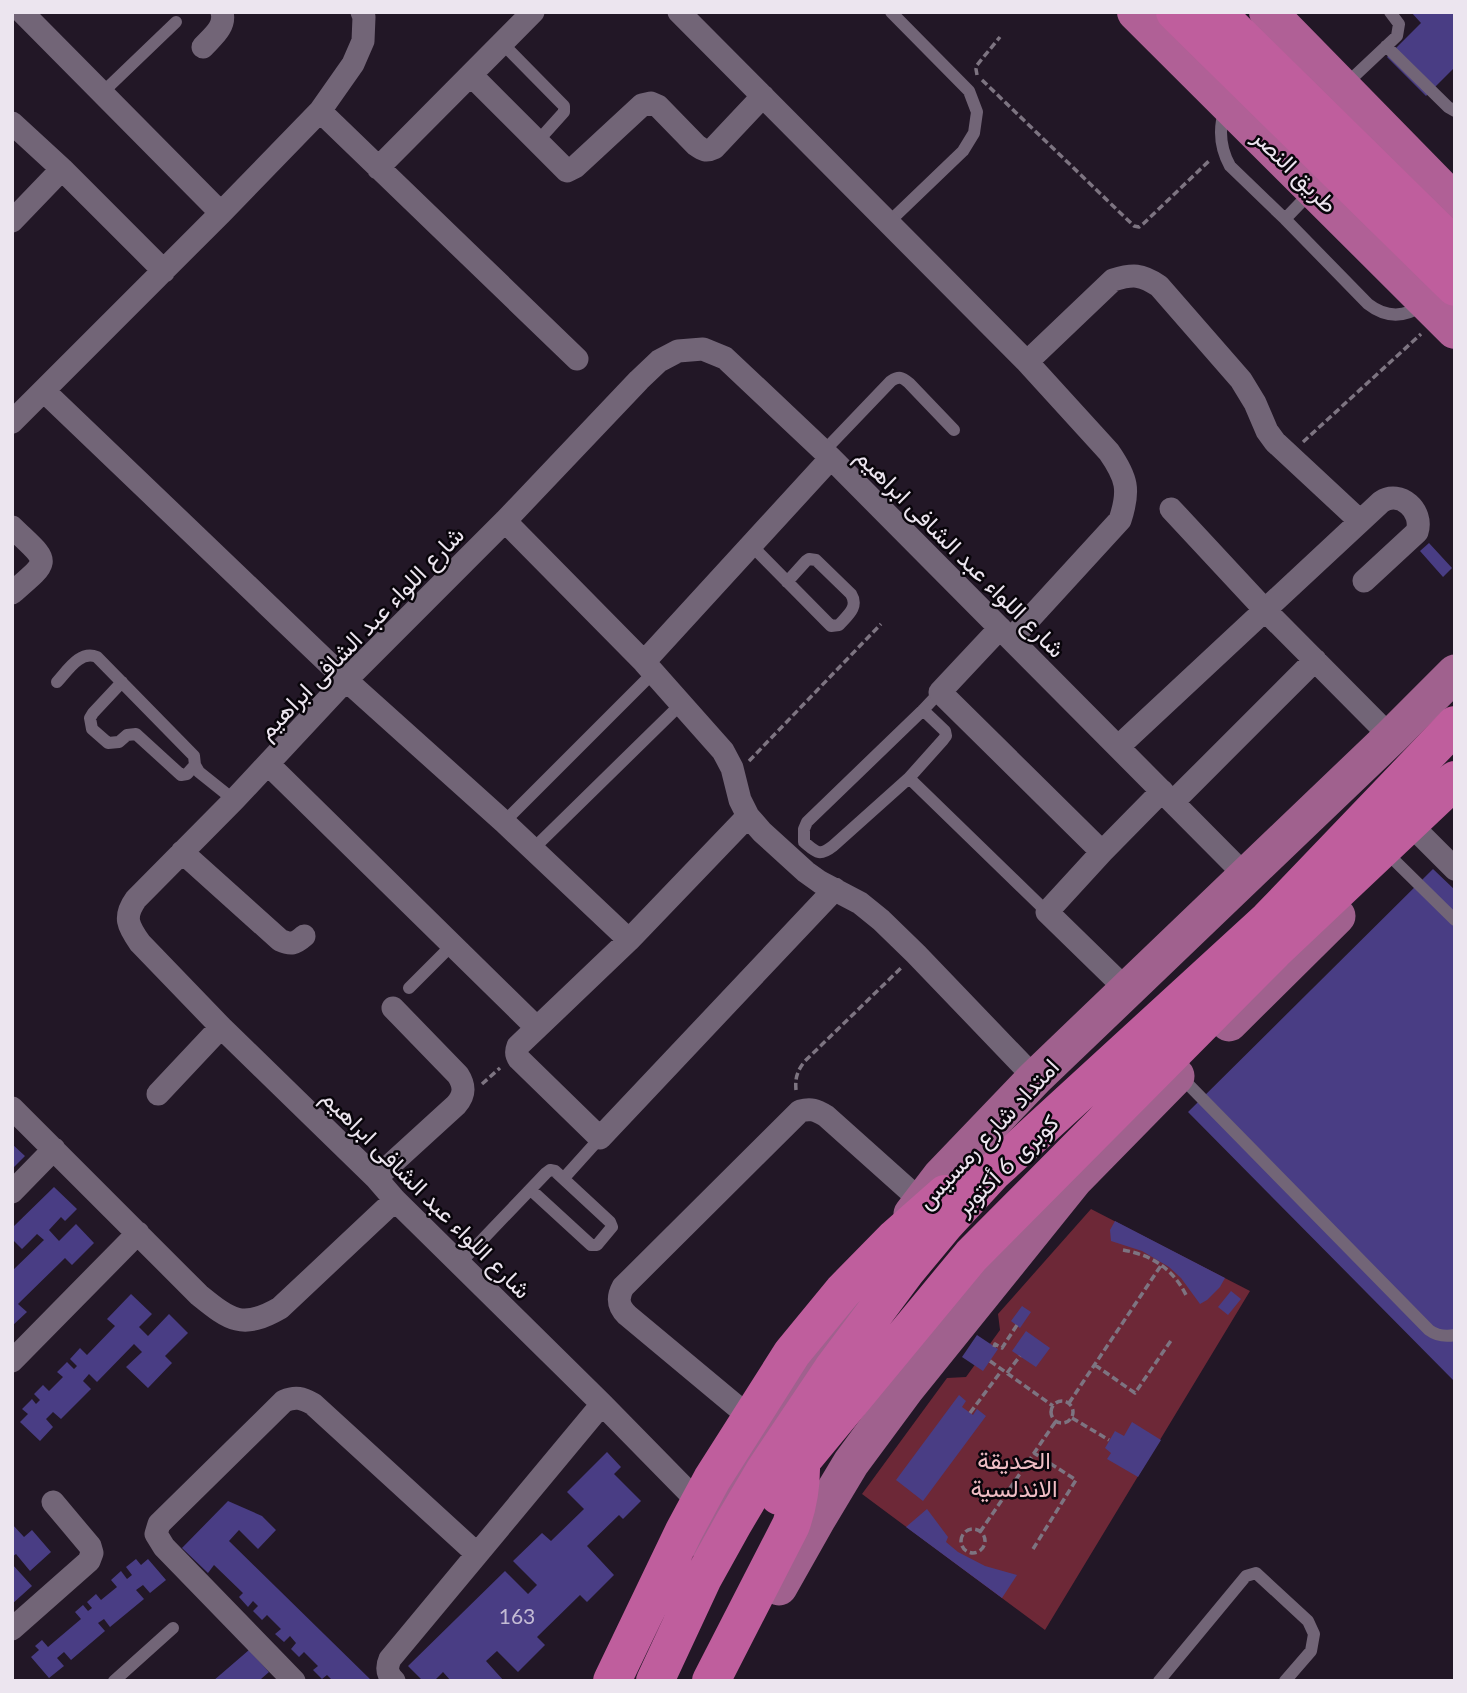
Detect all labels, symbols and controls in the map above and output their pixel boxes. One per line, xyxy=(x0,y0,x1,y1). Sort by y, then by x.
street label: طريق النصر xyxy=(1246,121,1344,220)
street label: شارع اللواء عبد الشافى ابراهيم xyxy=(848,441,1072,665)
street label: شارع اللواء عبد الشافى ابراهيم xyxy=(251,520,471,746)
street label: امتداد شارع رمسيس xyxy=(910,1052,1066,1216)
street label: شارع اللواء عبد الشافى ابراهيم xyxy=(314,1082,538,1306)
street label: كوبرى 6 أكتوبر xyxy=(947,1107,1065,1223)
park label: الحديقة الاندلسية xyxy=(970,1445,1058,1503)
house number: 163 xyxy=(499,1603,535,1628)

